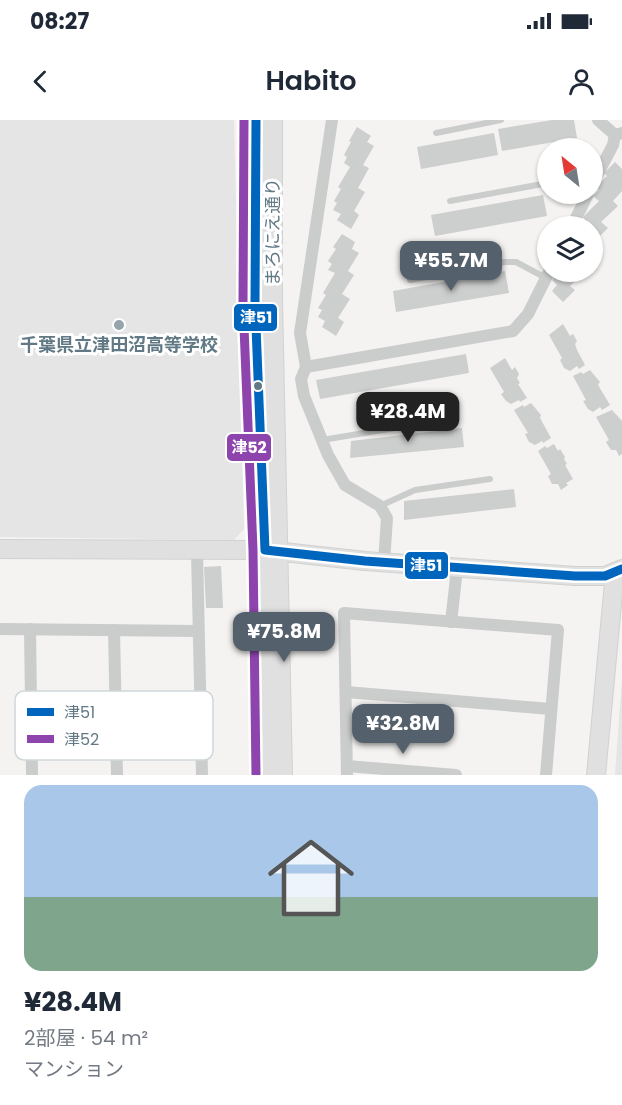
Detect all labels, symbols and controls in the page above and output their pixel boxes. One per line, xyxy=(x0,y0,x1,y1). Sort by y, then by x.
text: 08:27 xyxy=(30,6,89,37)
text: Habito xyxy=(265,62,357,99)
icon: back xyxy=(24,65,57,98)
icon: person xyxy=(565,65,598,98)
north arrow xyxy=(537,138,603,204)
map controls xyxy=(537,138,603,282)
street label: まろにえ通り xyxy=(260,178,285,286)
button: layers xyxy=(537,216,603,282)
pin: ¥55.7M xyxy=(402,241,500,292)
text: ¥55.7M xyxy=(414,246,488,274)
line badge: 津51 xyxy=(233,303,278,332)
text: 津51 xyxy=(240,306,272,329)
marker: 千葉県立津田沼高等学校 xyxy=(112,318,126,332)
place label: 千葉県立津田沼高等学校 xyxy=(20,332,218,357)
unlabelled marker xyxy=(252,380,264,392)
pin: ¥28.4M xyxy=(359,392,457,443)
text: ¥28.4M xyxy=(370,397,446,425)
line badge: 津52 xyxy=(226,433,272,462)
text: 津52 xyxy=(231,436,267,459)
line badge: 津51 xyxy=(404,551,449,580)
text: 津51 xyxy=(410,554,442,577)
pin: ¥75.8M xyxy=(235,612,333,663)
text: ¥75.8M xyxy=(247,617,321,645)
legend xyxy=(15,691,213,760)
text: 津51 xyxy=(64,701,95,724)
pin: ¥32.8M xyxy=(354,704,452,755)
text: ¥32.8M xyxy=(366,709,440,737)
text: 津52 xyxy=(64,728,99,751)
icon: home xyxy=(257,824,365,932)
text: ¥28.4M xyxy=(24,984,122,1020)
text: 2部屋 · 54 m² xyxy=(24,1024,148,1052)
text: マンション xyxy=(24,1055,124,1083)

